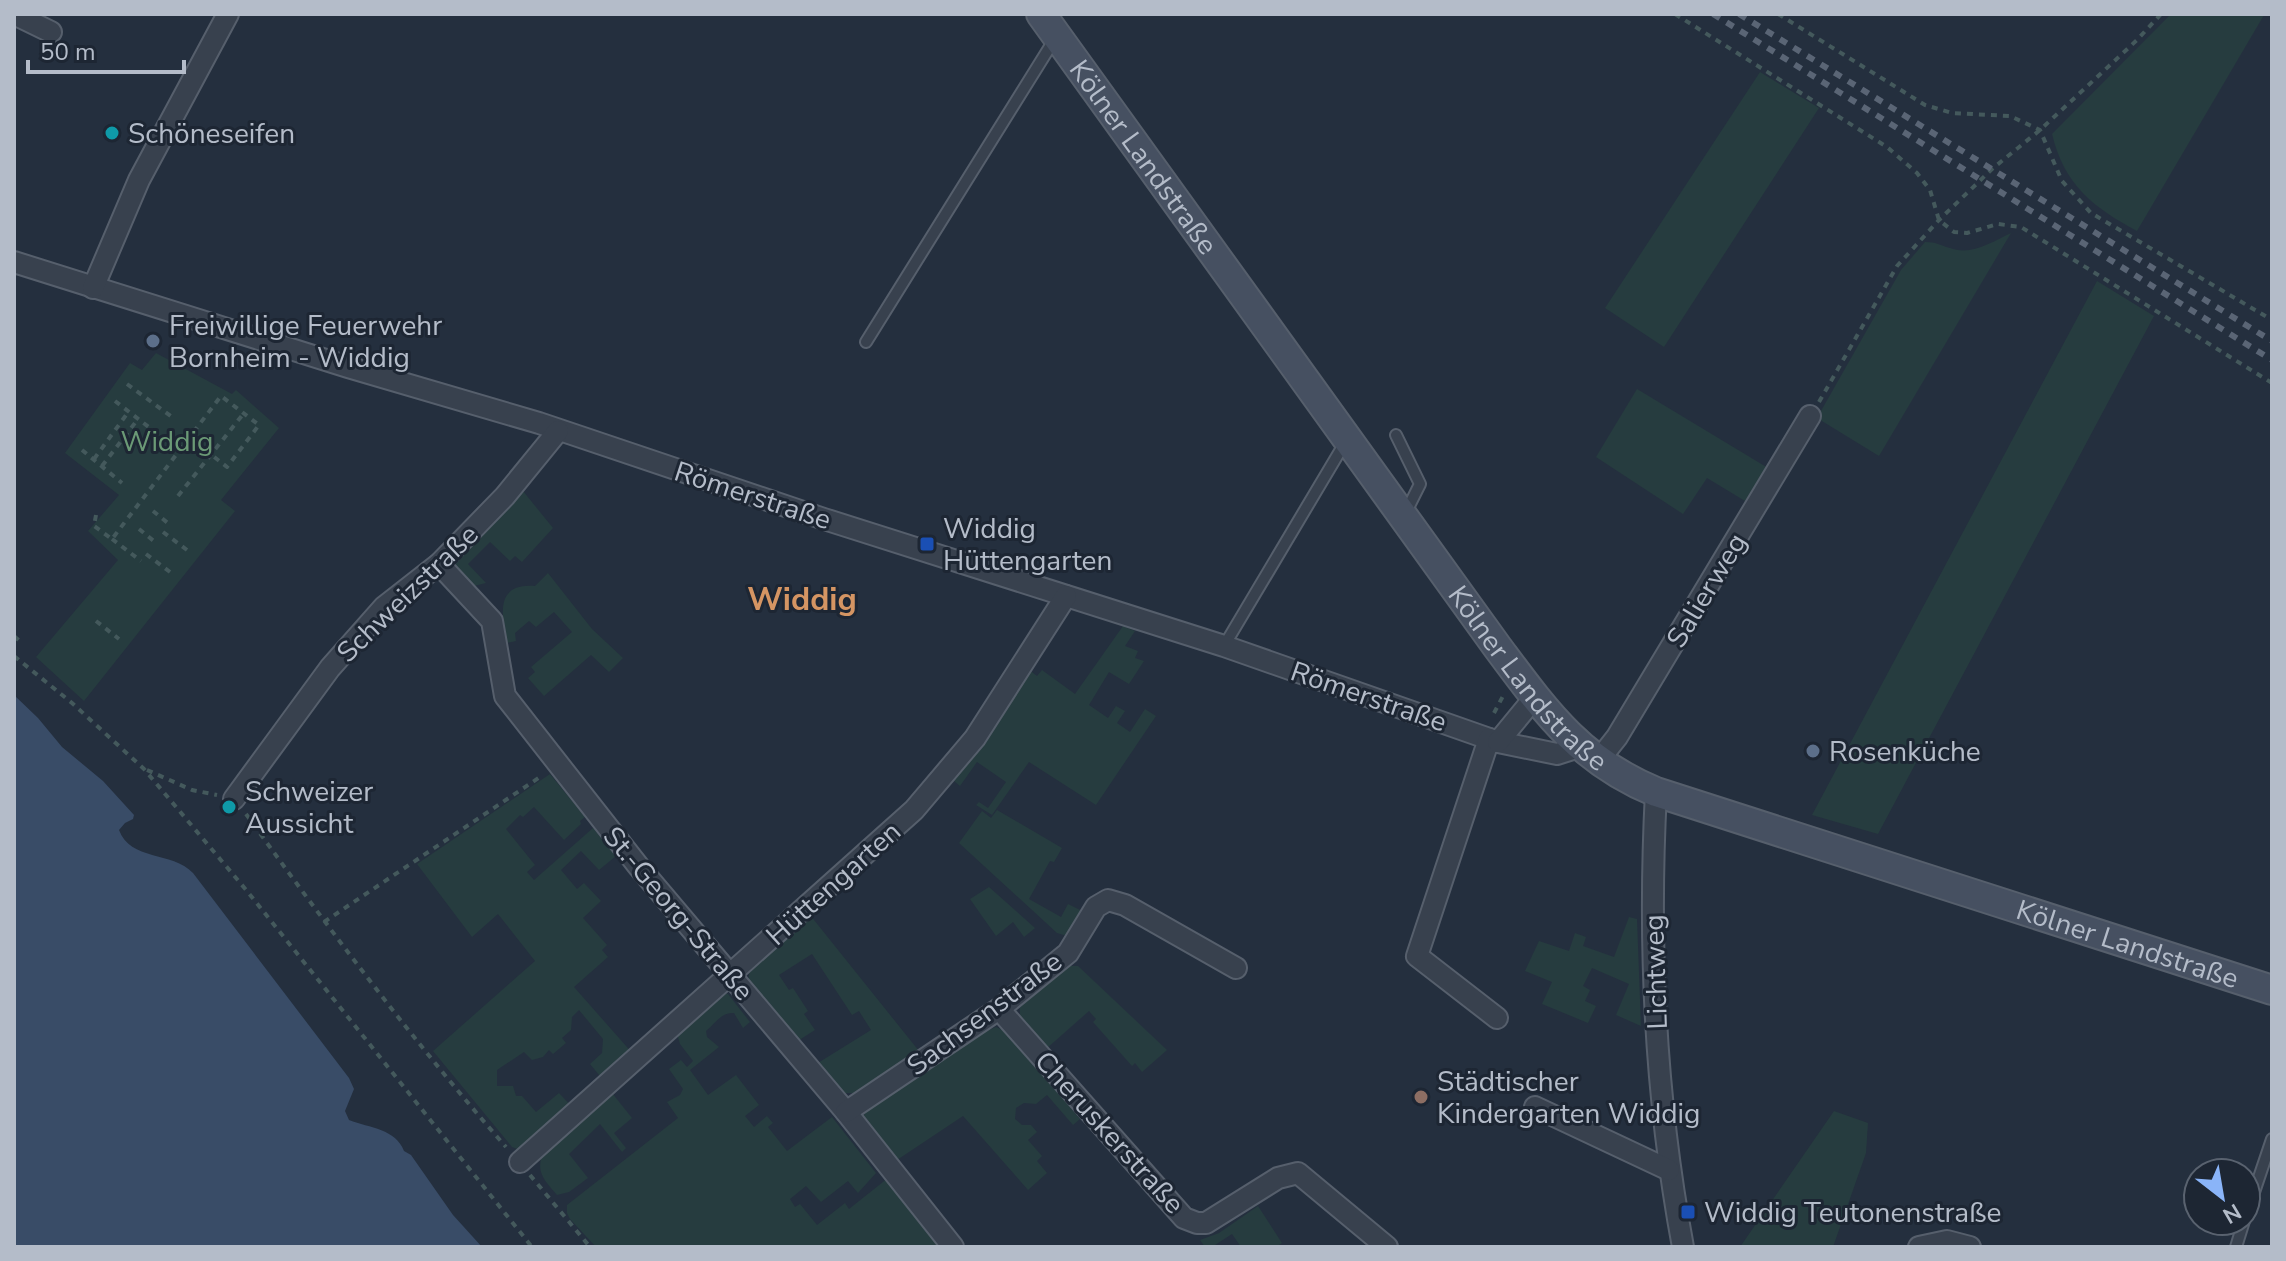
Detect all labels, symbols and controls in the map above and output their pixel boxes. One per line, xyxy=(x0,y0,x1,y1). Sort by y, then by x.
scale bar xyxy=(28,24,184,74)
text: 50 m xyxy=(40,36,96,68)
street label: Kölner Landstraße xyxy=(1060,52,1226,262)
place label: Schöneseifen xyxy=(128,115,295,153)
marker: Schöneseifen xyxy=(103,124,121,142)
place label: Freiwillige Feuerwehr Bornheim - Widdig xyxy=(169,307,442,377)
marker: Freiwillige Feuerwehr Bornheim - Widdig xyxy=(144,332,162,350)
park label: Widdig xyxy=(121,423,213,461)
street label: Römerstraße xyxy=(669,453,836,539)
place label: Widdig Hüttengarten xyxy=(943,510,1112,580)
street label: Schweizstraße xyxy=(329,516,487,671)
street label: Salierweg xyxy=(1658,526,1756,655)
marker: Widdig Hüttengarten xyxy=(918,535,936,553)
district label: Widdig xyxy=(747,578,857,621)
street label: Kölner Landstraße xyxy=(1439,578,1615,780)
street label: Römerstraße xyxy=(1286,652,1452,741)
place label: Rosenküche xyxy=(1829,733,1981,771)
marker: Rosenküche xyxy=(1804,742,1822,760)
place label: Schweizer Aussicht xyxy=(245,773,373,843)
marker: Schweizer Aussicht xyxy=(220,798,238,816)
street label: Hüttengarten xyxy=(758,813,909,955)
street label: St.-Georg-Straße xyxy=(594,818,762,1009)
street label: Kölner Landstraße xyxy=(2011,891,2243,998)
street label: Lichtweg xyxy=(1635,914,1677,1030)
street label: Sachsenstraße xyxy=(899,943,1070,1085)
street label: Cheruskerstraße xyxy=(1026,1043,1193,1222)
place label: Städtischer Kindergarten Widdig xyxy=(1437,1063,1701,1133)
marker: Städtischer Kindergarten Widdig xyxy=(1412,1088,1430,1106)
north arrow xyxy=(2182,1157,2262,1237)
place label: Widdig Teutonenstraße xyxy=(1704,1194,2001,1232)
text: N xyxy=(2217,1196,2247,1230)
marker: Widdig Teutonenstraße xyxy=(1679,1203,1697,1221)

